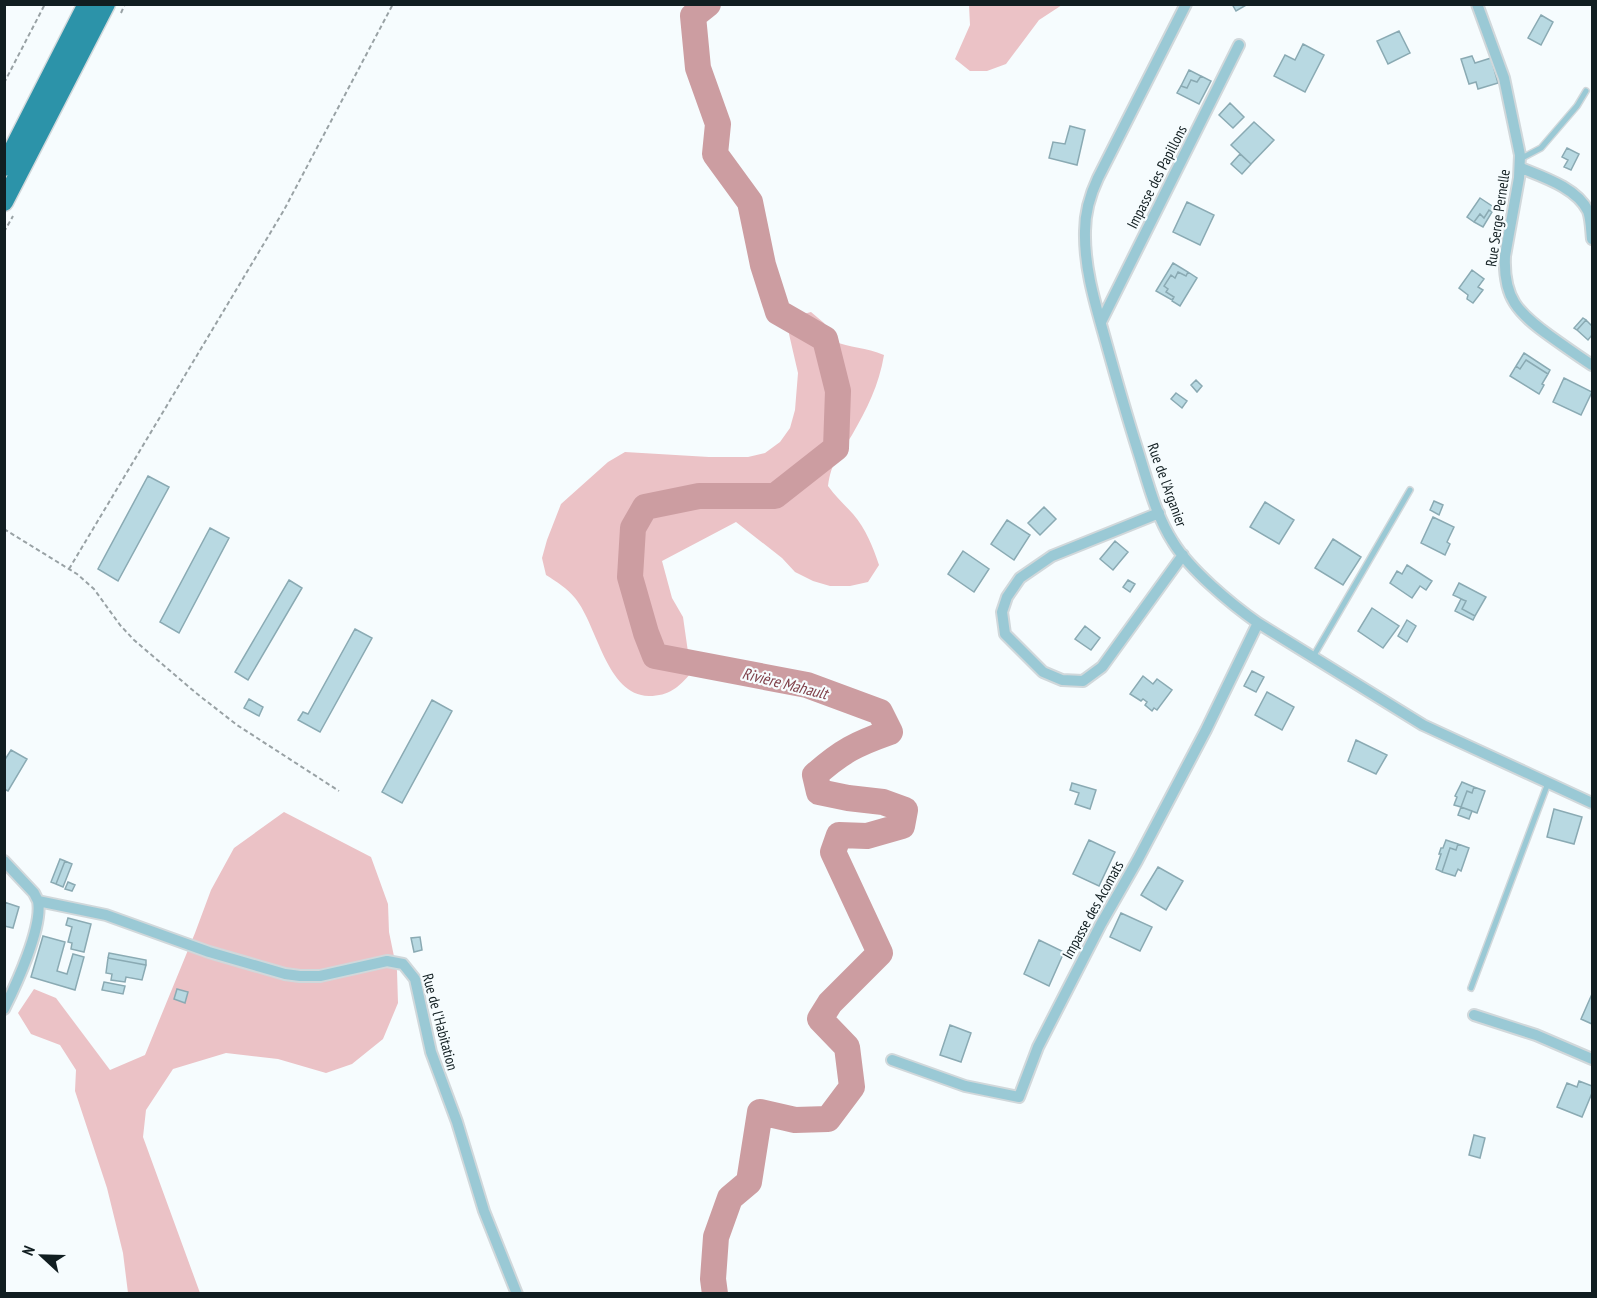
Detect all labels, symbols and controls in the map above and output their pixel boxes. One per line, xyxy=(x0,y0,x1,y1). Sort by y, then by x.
street label: Impasse des Papillons xyxy=(1122,122,1191,232)
street label: Rue Serge Pernelle xyxy=(1481,168,1514,268)
street label: Rue de l'Arganier xyxy=(1144,440,1192,530)
water label: Rivière Mahault xyxy=(740,663,831,704)
street label: Impasse des Acomats xyxy=(1058,857,1127,962)
street label: Rue de l'Habitation xyxy=(418,971,463,1072)
north arrow xyxy=(12,1226,72,1286)
text: N xyxy=(17,1243,39,1258)

